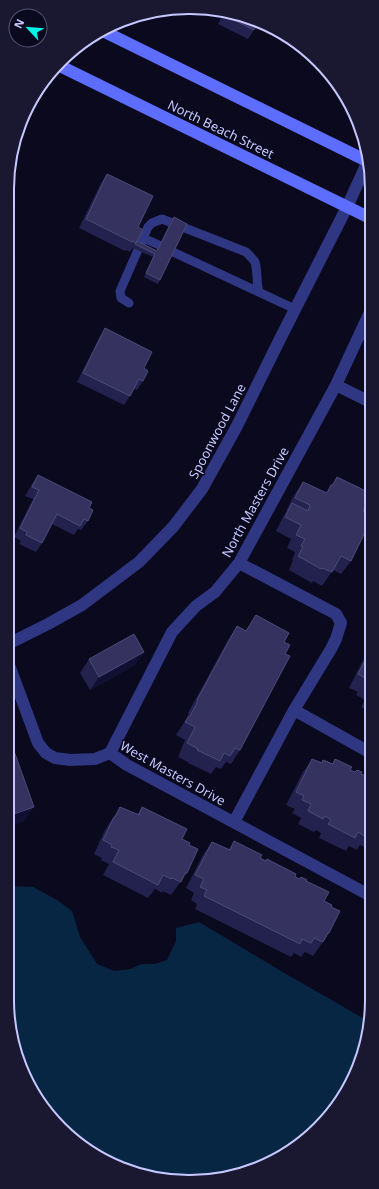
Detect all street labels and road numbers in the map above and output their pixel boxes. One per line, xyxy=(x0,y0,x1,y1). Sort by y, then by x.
street label: North Beach Street xyxy=(165,95,277,163)
street label: Spoonwood Lane xyxy=(184,380,250,482)
street label: North Masters Drive xyxy=(217,444,293,560)
street label: West Masters Drive xyxy=(117,737,229,809)

